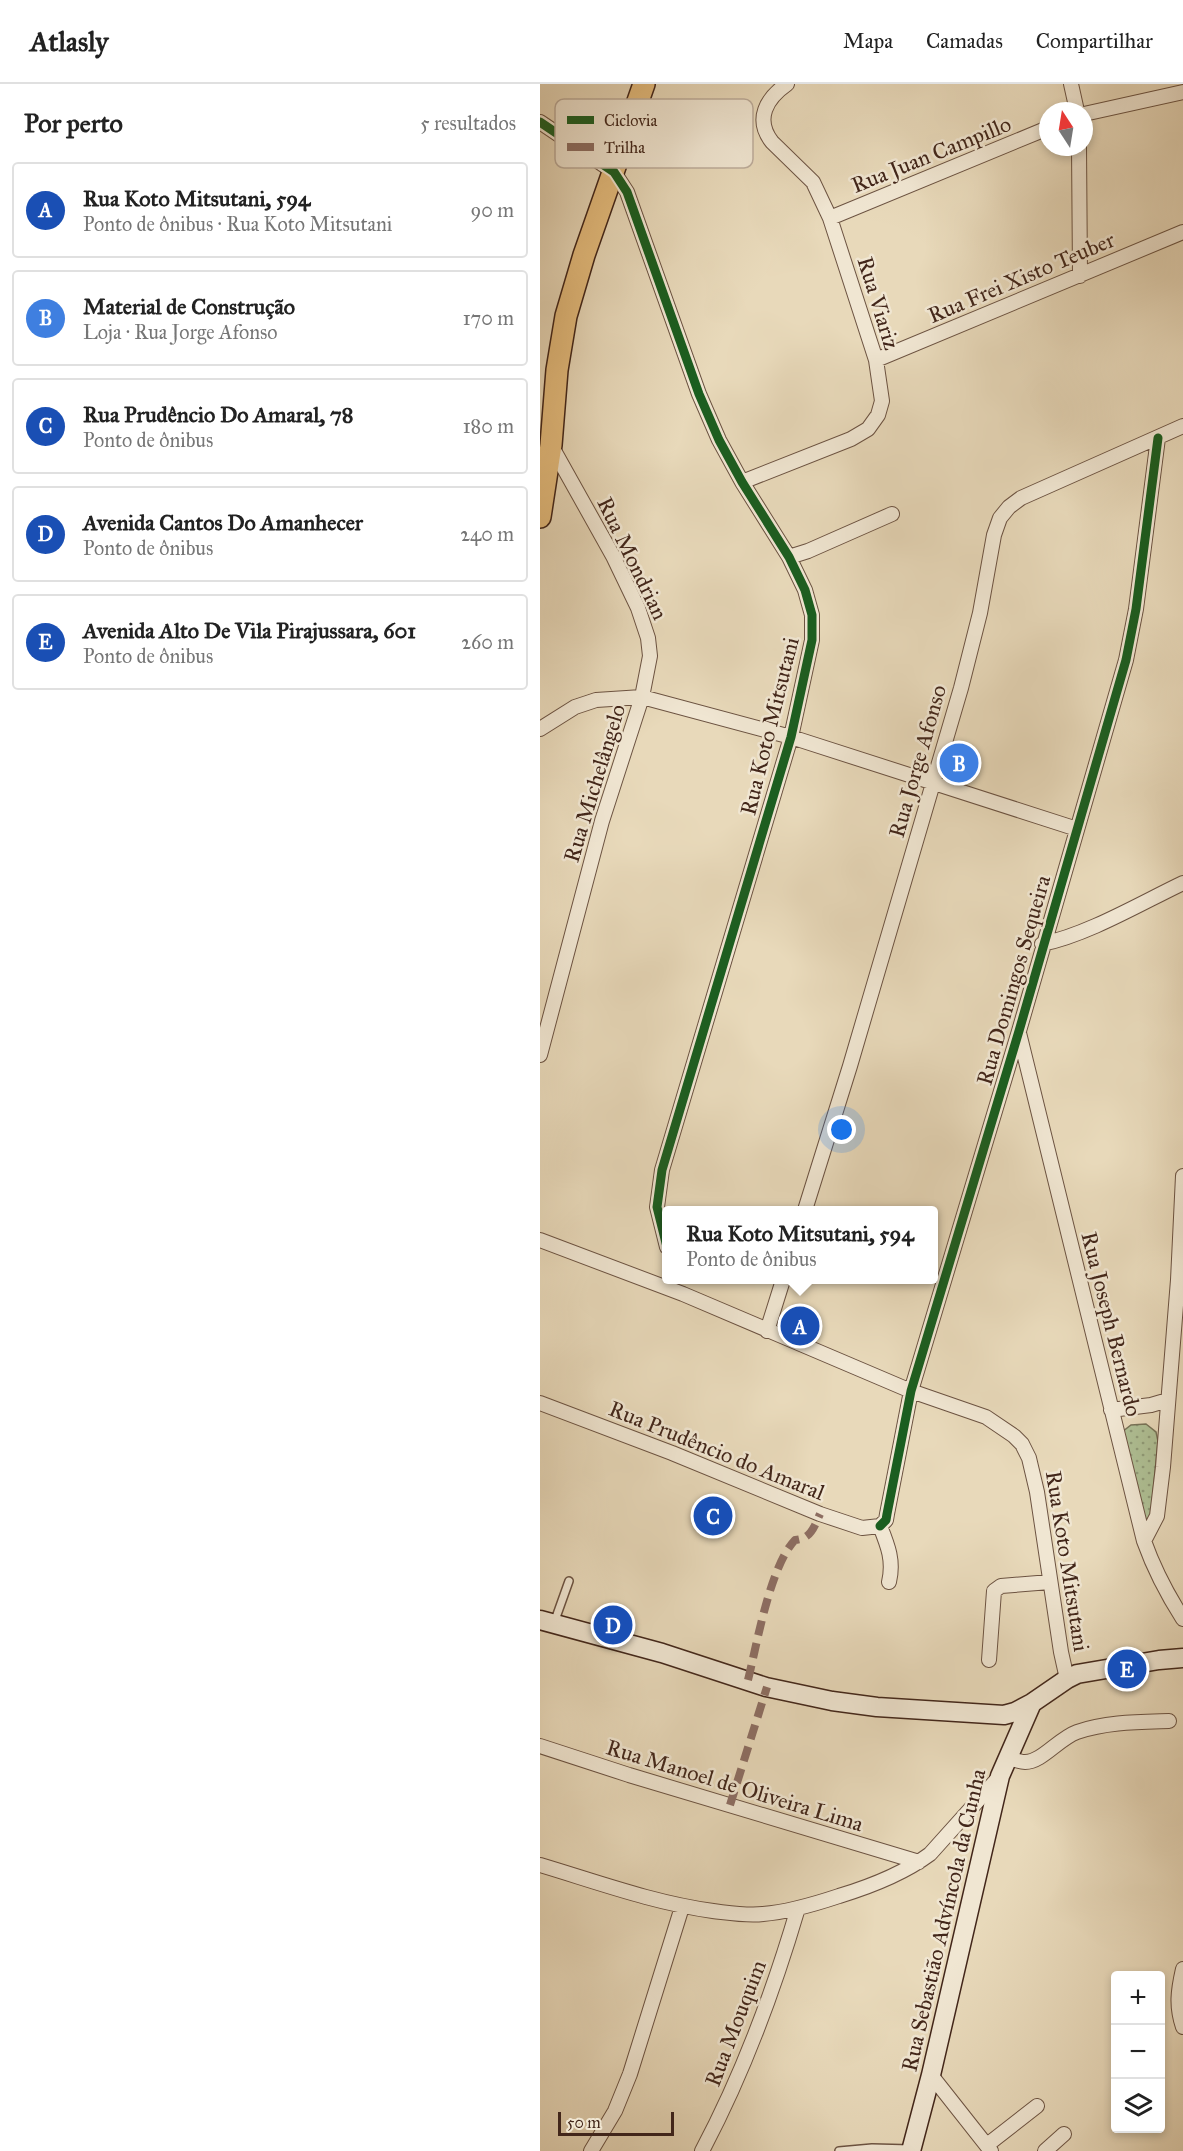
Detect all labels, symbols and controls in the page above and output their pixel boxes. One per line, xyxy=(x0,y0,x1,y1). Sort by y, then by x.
text: Atlasly xyxy=(30,24,108,59)
text: Mapa xyxy=(843,28,893,54)
text: Camadas xyxy=(926,28,1003,54)
text: Compartilhar xyxy=(1036,28,1153,54)
legend xyxy=(555,99,753,168)
north arrow xyxy=(1039,102,1093,156)
text: Por perto xyxy=(24,107,123,139)
street label: Rua Juan Campillo xyxy=(847,110,1015,199)
text: 5 resultados xyxy=(420,111,516,135)
text: Ciclovia xyxy=(604,111,657,130)
text: Trilha xyxy=(604,138,645,157)
text: Rua Koto Mitsutani, 594 xyxy=(83,185,310,212)
text: A xyxy=(39,198,52,222)
text: 90 m xyxy=(471,198,514,222)
text: Ponto de ônibus · Rua Koto Mitsutani xyxy=(83,212,392,236)
street label: Rua Frei Xisto Teuber xyxy=(924,226,1119,329)
street label: Rua Viariz xyxy=(852,253,905,353)
text: Material de Construção xyxy=(83,293,295,320)
text: B xyxy=(39,306,52,330)
text: 170 m xyxy=(463,306,514,330)
text: Loja · Rua Jorge Afonso xyxy=(83,320,278,344)
text: Rua Prudêncio Do Amaral, 78 xyxy=(83,401,353,428)
text: C xyxy=(39,414,52,438)
text: 180 m xyxy=(463,414,514,438)
text: Ponto de ônibus xyxy=(83,428,213,452)
street label: Rua Mondrian xyxy=(591,492,674,624)
text: Avenida Cantos Do Amanhecer xyxy=(83,509,363,536)
text: D xyxy=(38,522,53,546)
text: 240 m xyxy=(460,522,514,546)
text: Ponto de ônibus xyxy=(83,536,213,560)
text: Avenida Alto De Vila Pirajussara, 601 xyxy=(83,617,416,644)
text: E xyxy=(38,630,53,654)
text: 260 m xyxy=(461,630,514,654)
street label: Rua Koto Mitsutani xyxy=(734,634,805,818)
text: Ponto de ônibus xyxy=(83,644,213,668)
street label: Rua Jorge Afonso xyxy=(883,682,952,841)
street label: Rua Michelângelo xyxy=(558,701,631,865)
pin: B xyxy=(940,740,978,786)
street label: Rua Domingos Sequeira xyxy=(971,871,1057,1088)
your location xyxy=(827,1115,856,1144)
popup xyxy=(662,1206,938,1284)
text: Rua Koto Mitsutani, 594 xyxy=(686,1220,914,1247)
street label: Rua Joseph Bernardo xyxy=(1076,1229,1148,1419)
text: Ponto de ônibus xyxy=(686,1247,817,1271)
pin: A xyxy=(780,1304,820,1348)
street label: Rua Prudêncio do Amaral xyxy=(605,1395,829,1506)
street label: Rua Koto Mitsutani xyxy=(1040,1469,1095,1653)
pin: C xyxy=(694,1494,732,1538)
pin: D xyxy=(594,1602,632,1648)
pin: E xyxy=(1108,1646,1146,1692)
street label: Rua Manoel de Oliveira Lima xyxy=(603,1733,867,1838)
street label: Rua Sebastião Advíncola da Cunha xyxy=(895,1765,992,2074)
street label: Rua Mouquim xyxy=(699,1956,772,2090)
map controls xyxy=(1111,1971,1165,2133)
button: + xyxy=(1111,1971,1165,2025)
button: − xyxy=(1111,2025,1165,2079)
button: layers xyxy=(1111,2079,1165,2133)
scale bar xyxy=(558,2109,674,2136)
text: 50 m xyxy=(567,2113,601,2132)

